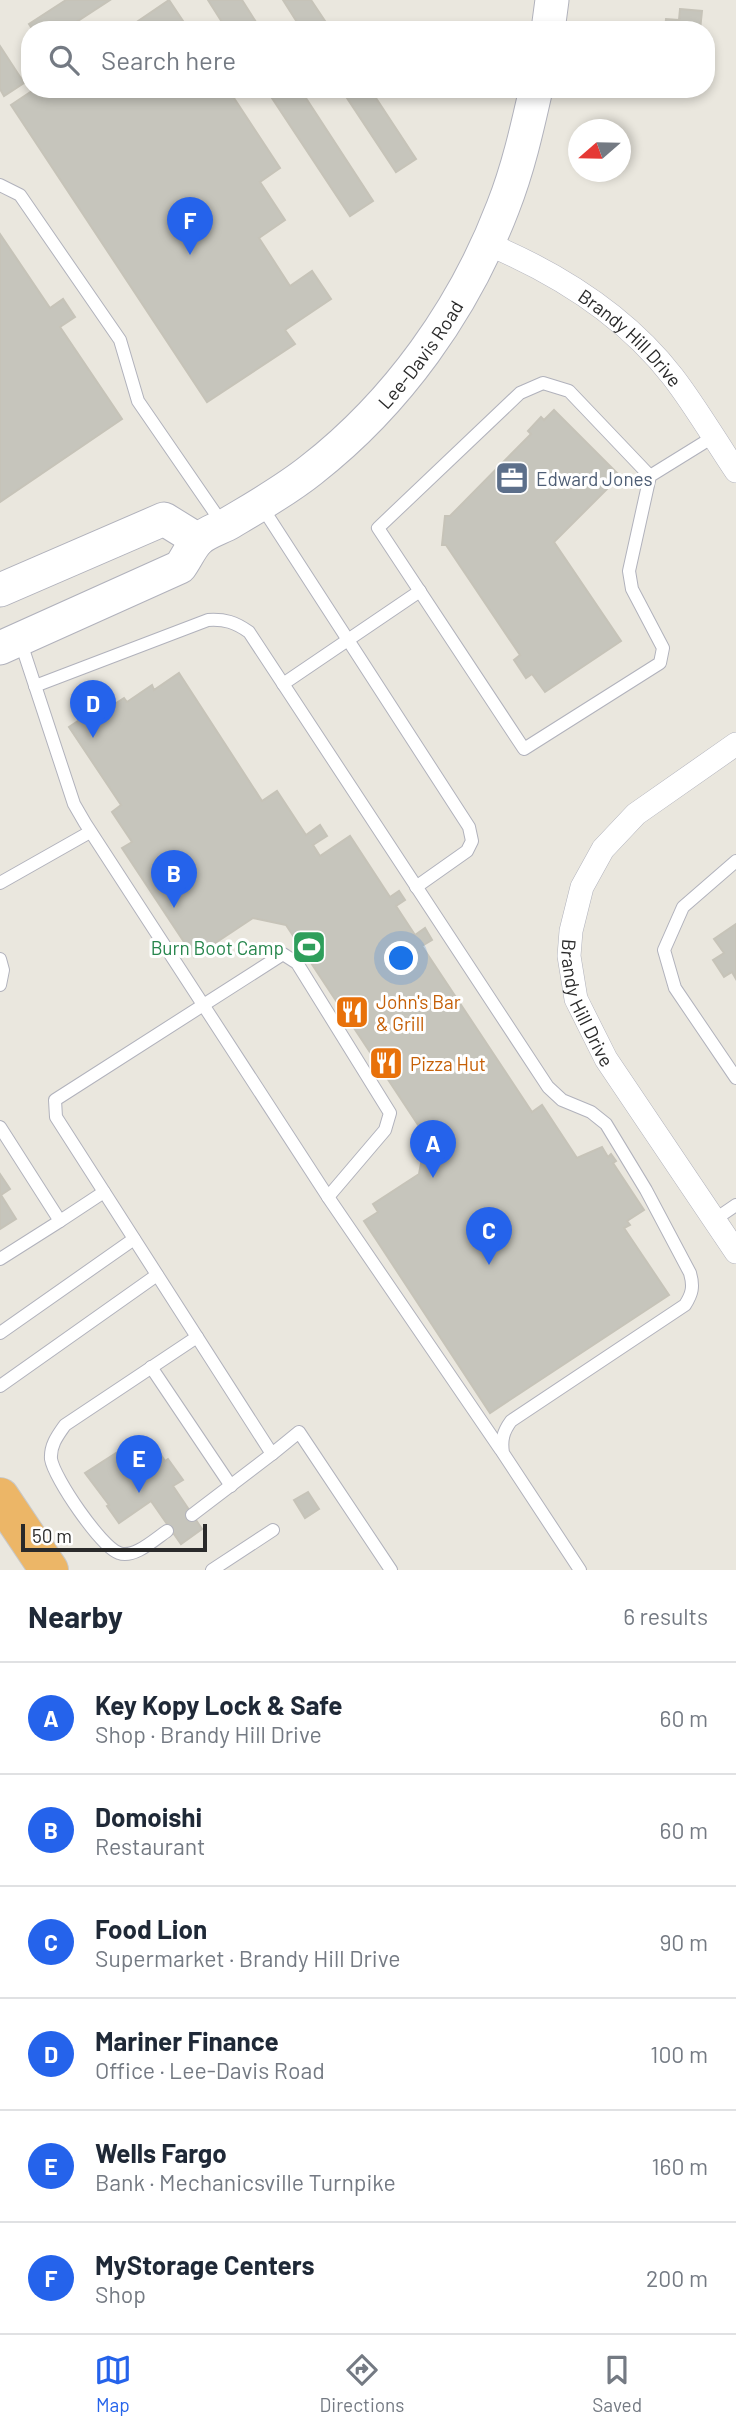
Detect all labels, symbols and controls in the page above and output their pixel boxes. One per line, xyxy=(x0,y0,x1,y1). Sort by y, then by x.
search box xyxy=(21,21,715,98)
icon: search xyxy=(45,41,83,79)
text: Search here xyxy=(101,44,236,75)
north arrow xyxy=(568,119,631,182)
pin: F xyxy=(167,197,213,255)
street label: Brandy Hill Drive xyxy=(574,283,687,391)
street label: Lee-Davis Road xyxy=(372,296,467,413)
office icon: Edward Jones xyxy=(493,459,531,497)
place label: Edward Jones xyxy=(536,467,653,490)
pin: D xyxy=(70,680,116,738)
pin: B xyxy=(151,850,197,908)
sports icon: Burn Boot Camp xyxy=(290,928,328,966)
place label: Burn Boot Camp xyxy=(151,936,284,959)
street label: Brandy Hill Drive xyxy=(557,938,619,1071)
your location xyxy=(384,941,418,975)
place label: John's Bar & Grill xyxy=(376,990,461,1035)
restaurant icon: John's Bar & Grill xyxy=(333,993,371,1031)
restaurant icon: Pizza Hut xyxy=(367,1044,405,1082)
place label: Pizza Hut xyxy=(410,1052,486,1075)
pin: A xyxy=(410,1120,456,1178)
pin: C xyxy=(466,1207,512,1265)
pin: E xyxy=(116,1435,162,1493)
scale bar xyxy=(21,1521,206,1553)
text: 50 m xyxy=(32,1524,72,1547)
text: Nearby xyxy=(28,1598,123,1634)
text: 6 results xyxy=(623,1602,708,1630)
text: Key Kopy Lock & Safe xyxy=(95,1689,343,1720)
text: A xyxy=(43,1704,59,1732)
text: 60 m xyxy=(660,1704,708,1732)
text: Shop · Brandy Hill Drive xyxy=(95,1720,322,1748)
text: Domoishi xyxy=(95,1801,202,1832)
text: B xyxy=(44,1816,58,1844)
text: 60 m xyxy=(660,1816,708,1844)
text: Restaurant xyxy=(95,1832,205,1860)
text: Food Lion xyxy=(95,1913,207,1944)
text: C xyxy=(44,1928,58,1956)
text: 90 m xyxy=(659,1928,708,1956)
text: Supermarket · Brandy Hill Drive xyxy=(95,1944,401,1972)
text: Mariner Finance xyxy=(95,2025,279,2056)
text: D xyxy=(44,2040,58,2068)
text: 100 m xyxy=(650,2040,708,2068)
text: Office · Lee-Davis Road xyxy=(95,2056,325,2084)
text: Wells Fargo xyxy=(95,2137,227,2168)
text: E xyxy=(44,2152,58,2180)
text: 160 m xyxy=(651,2152,708,2180)
text: Bank · Mechanicsville Turnpike xyxy=(95,2168,396,2196)
text: MyStorage Centers xyxy=(95,2249,315,2280)
text: F xyxy=(45,2264,57,2292)
text: 200 m xyxy=(646,2264,708,2292)
text: Shop xyxy=(95,2280,146,2308)
tab: Map xyxy=(94,2351,132,2416)
tab: Directions xyxy=(320,2351,405,2416)
tab: Saved xyxy=(592,2351,642,2416)

